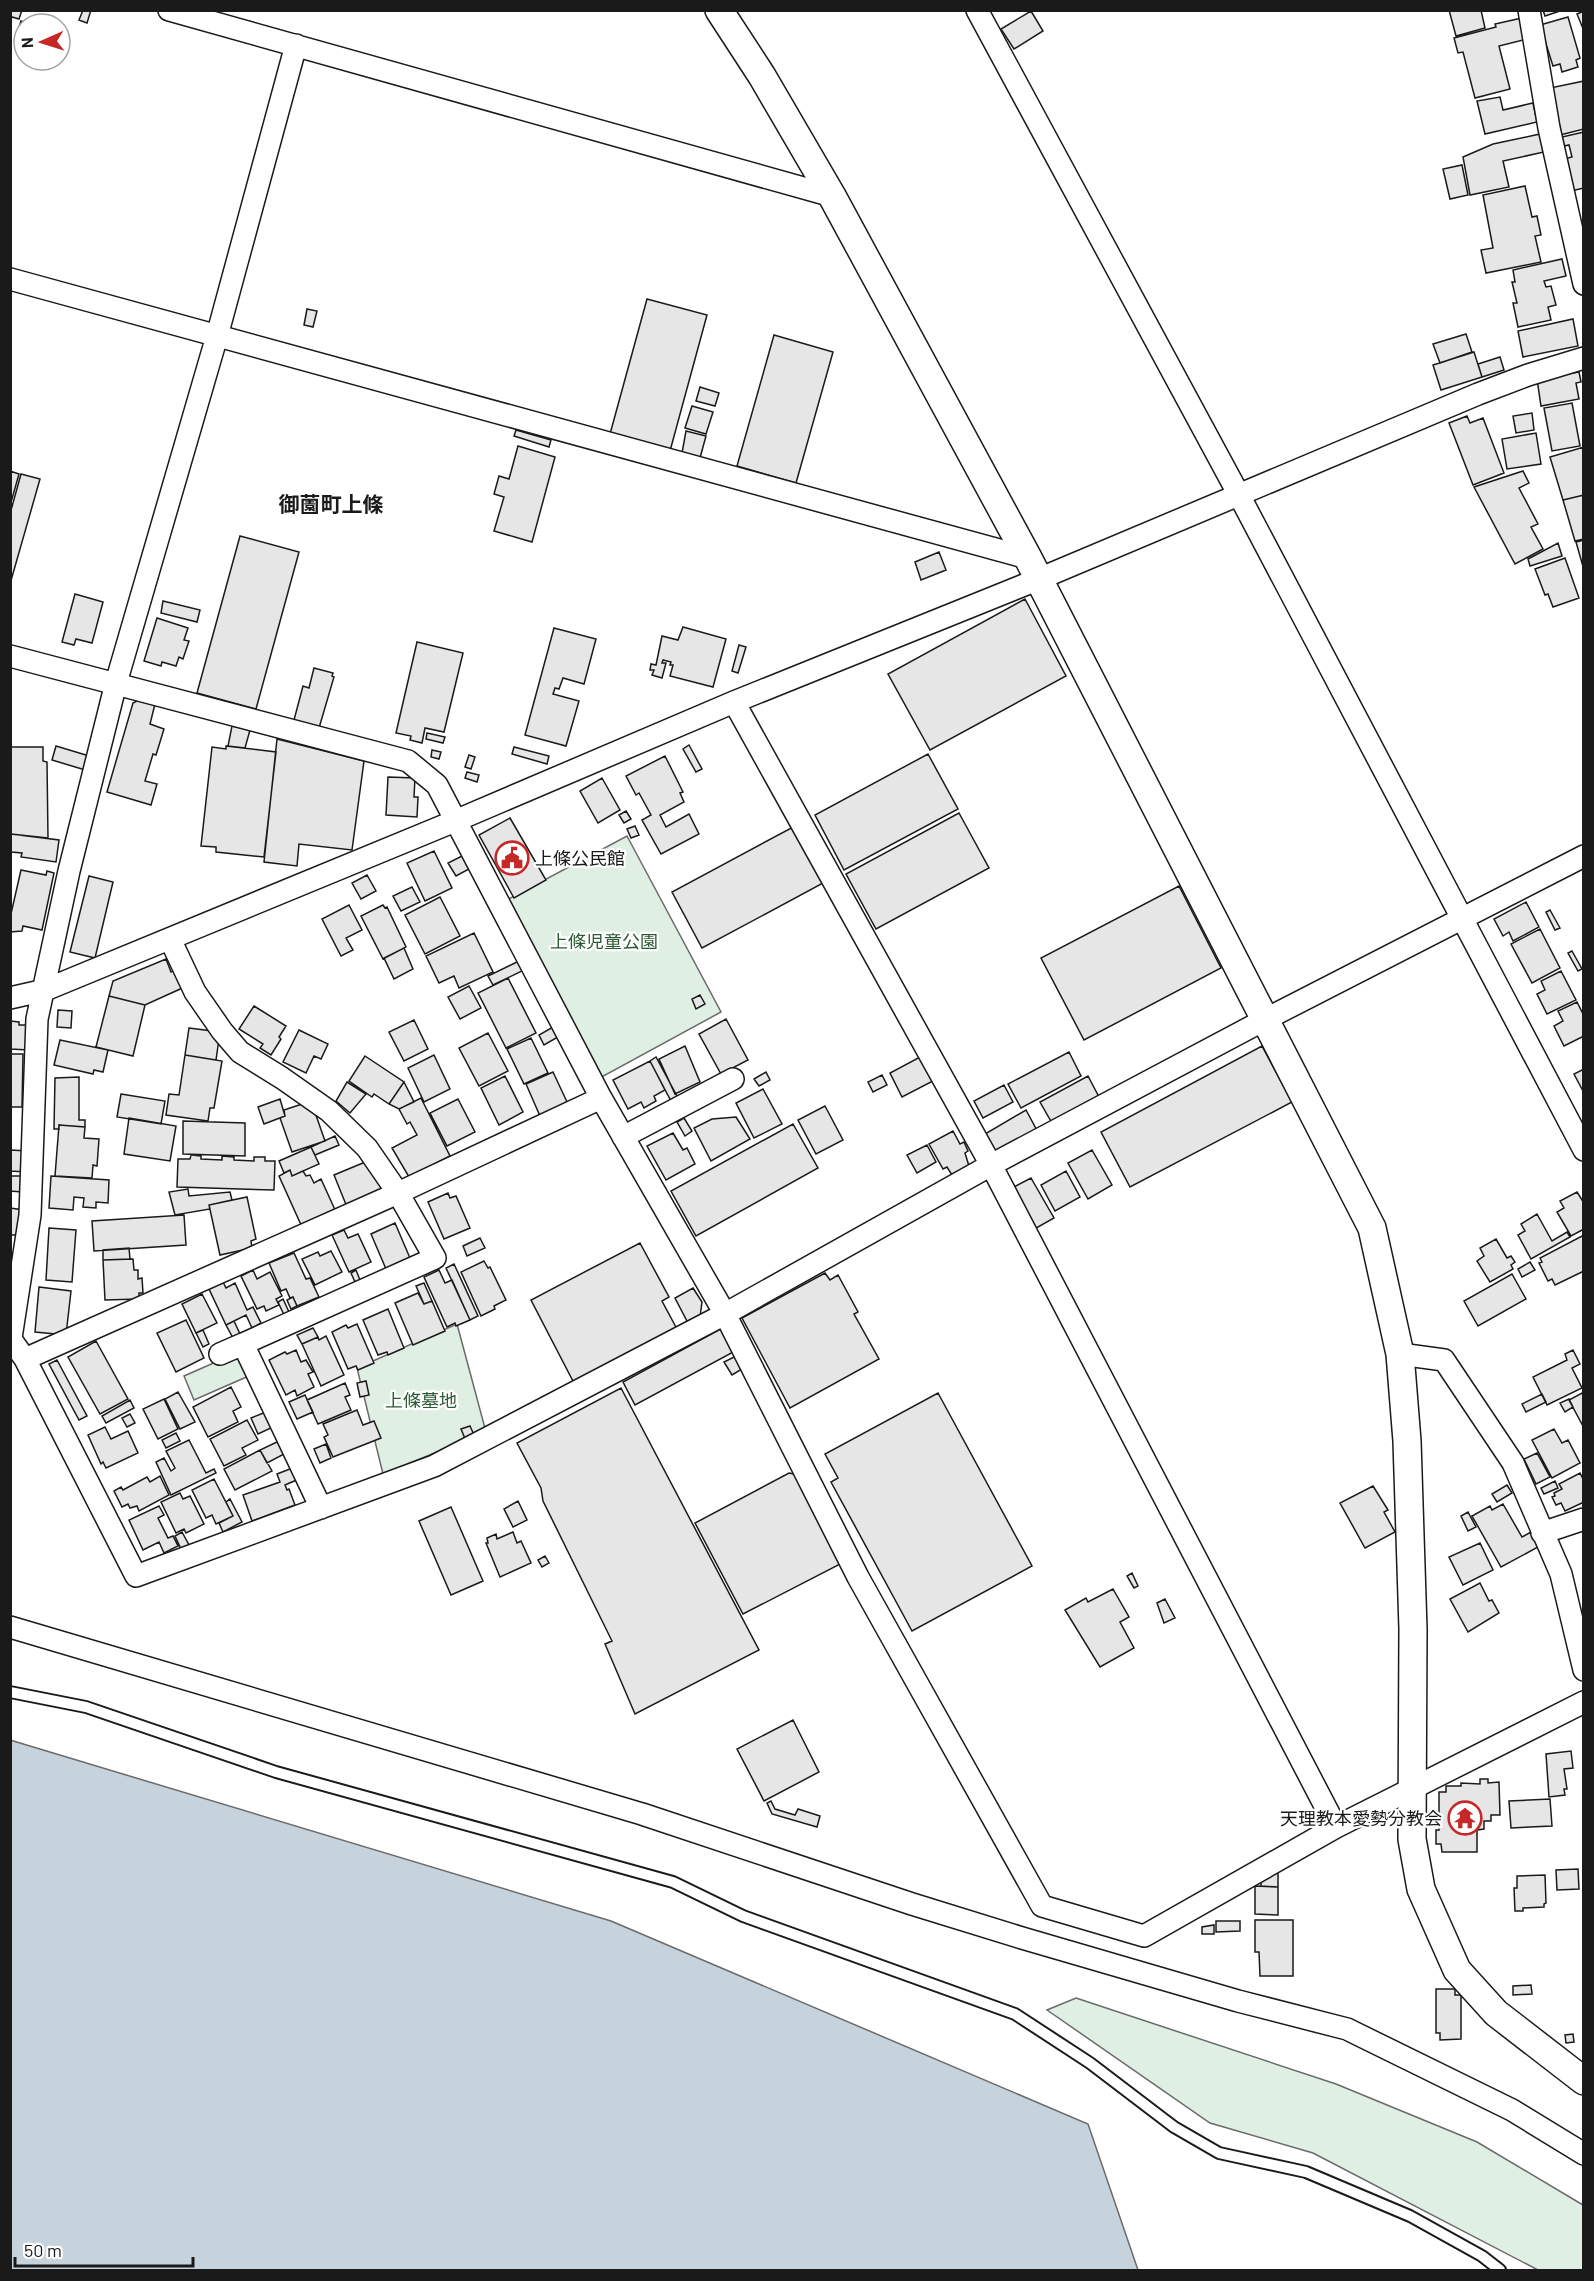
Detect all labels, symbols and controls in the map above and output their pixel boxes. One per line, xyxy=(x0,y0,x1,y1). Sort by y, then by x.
north arrow xyxy=(12,12,72,72)
text: N xyxy=(17,37,36,49)
district label: 御薗町上條 xyxy=(279,491,384,516)
public building icon: 上條公民館 xyxy=(494,840,530,876)
place label: 上條公民館 xyxy=(535,847,625,869)
park label: 上條児童公園 xyxy=(550,930,658,952)
park label: 上條墓地 xyxy=(385,1389,457,1411)
temple icon: 天理教本愛勢分教会 xyxy=(1447,1800,1483,1836)
place label: 天理教本愛勢分教会 xyxy=(1280,1807,1442,1829)
scale bar xyxy=(15,2230,194,2268)
text: 50 m xyxy=(24,2239,62,2261)

